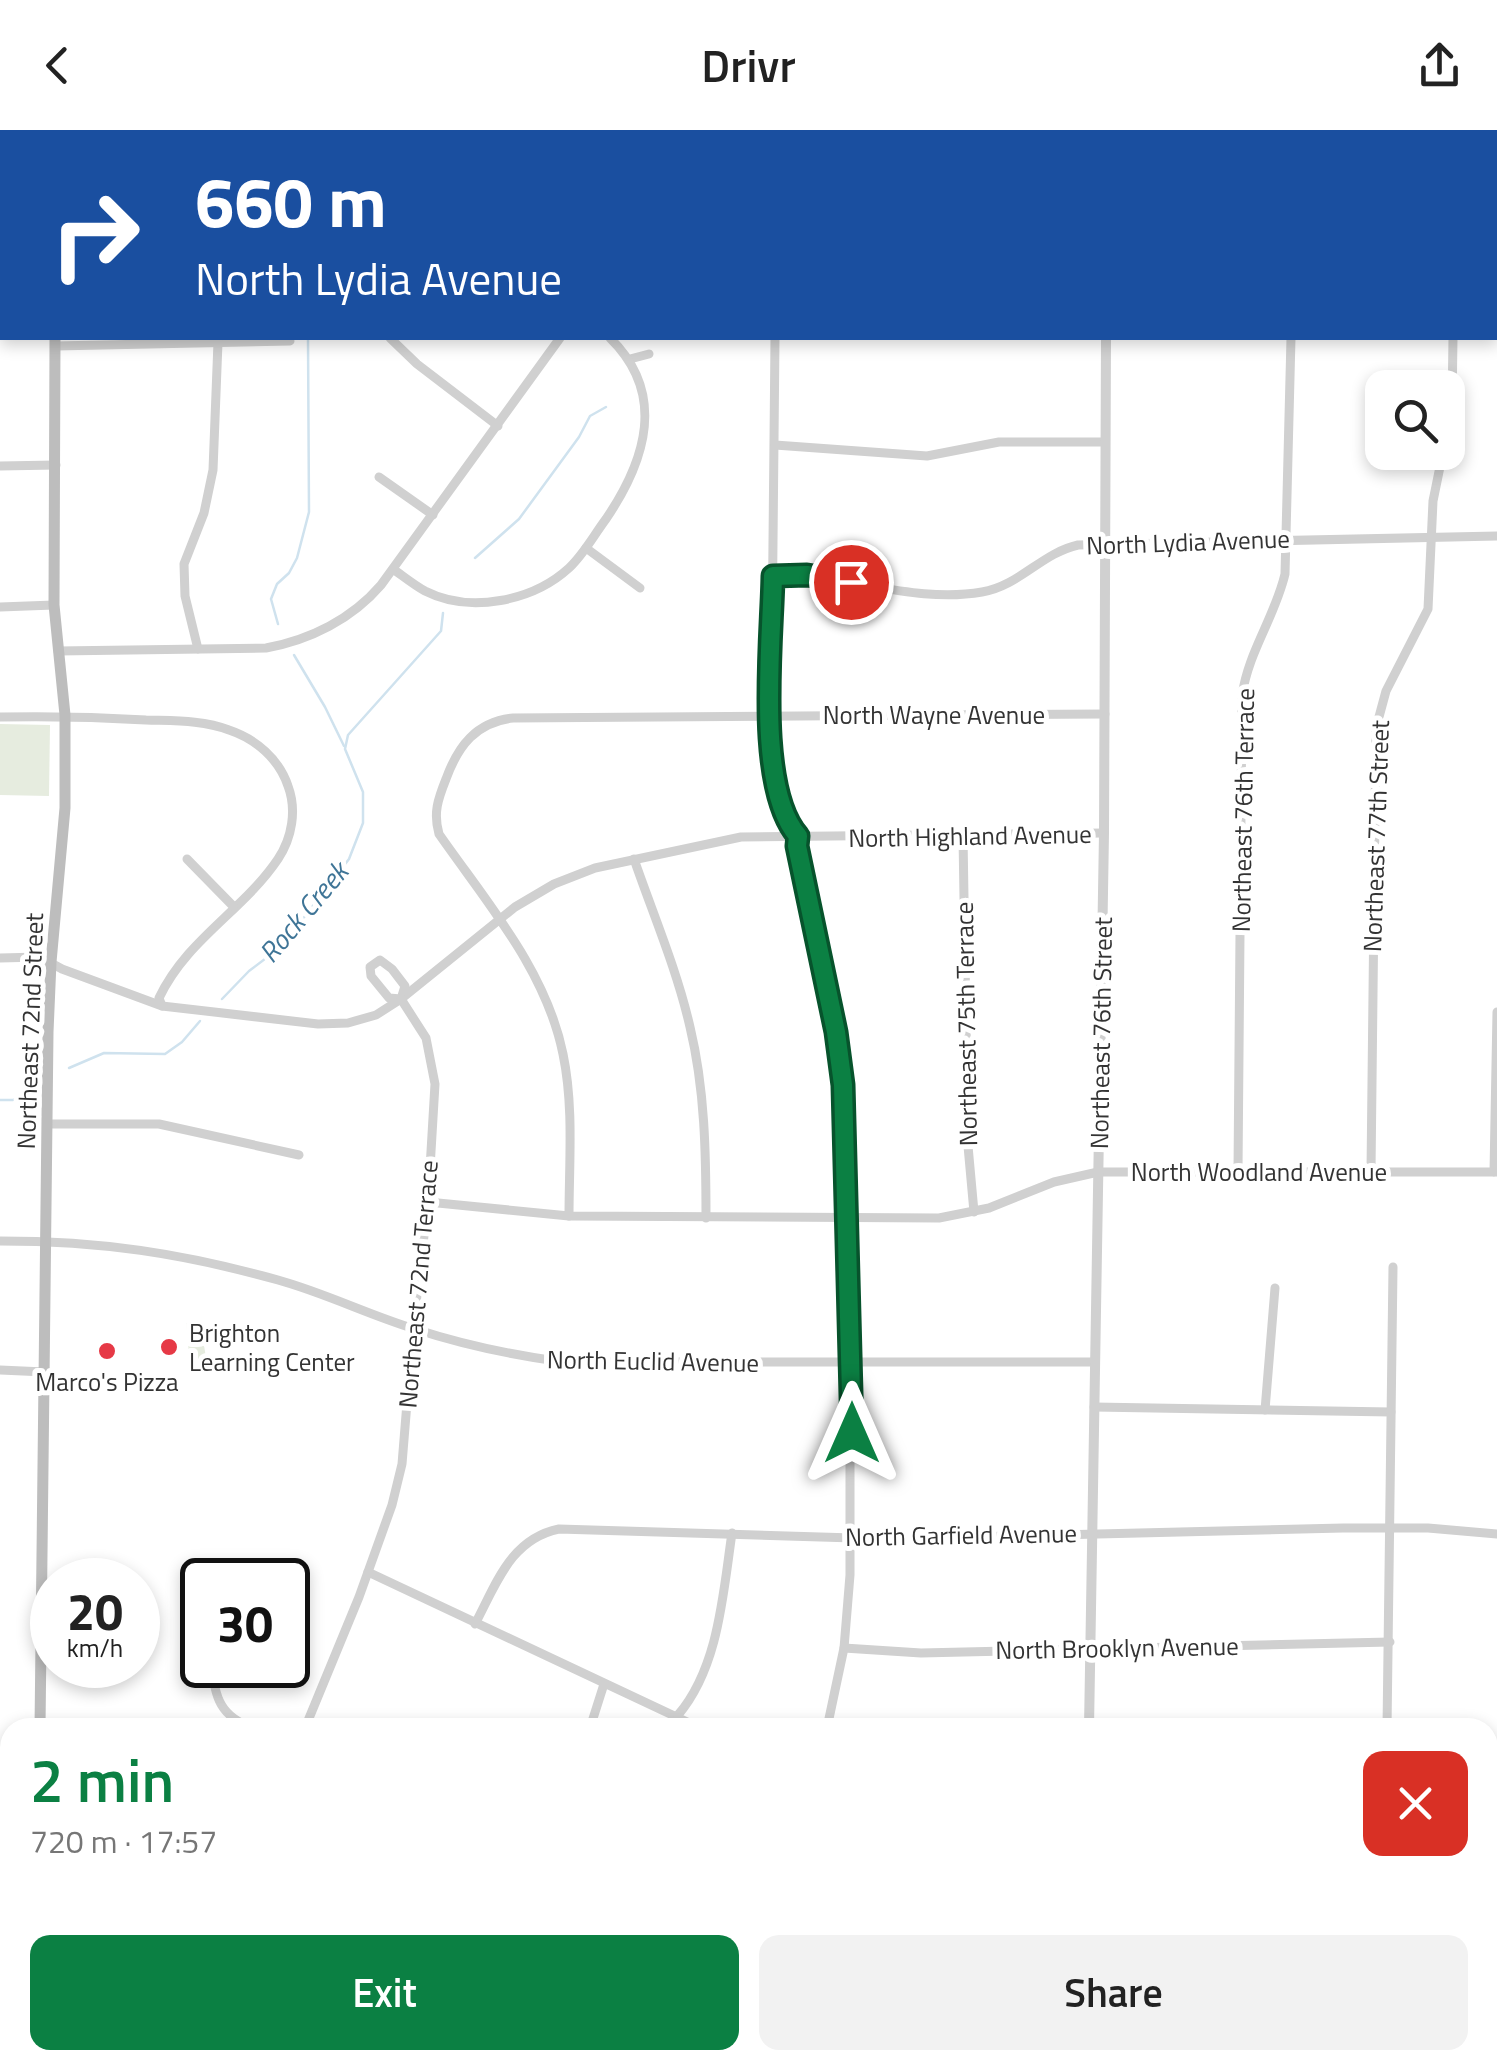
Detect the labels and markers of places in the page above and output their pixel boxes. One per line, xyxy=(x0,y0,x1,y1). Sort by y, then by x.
pin xyxy=(809,540,894,625)
place label: Brighton Learning Center xyxy=(189,1314,355,1381)
marker: Brighton Learning Center xyxy=(158,1336,180,1358)
marker: Marco's Pizza xyxy=(96,1340,118,1362)
place label: Marco's Pizza xyxy=(35,1363,179,1401)

